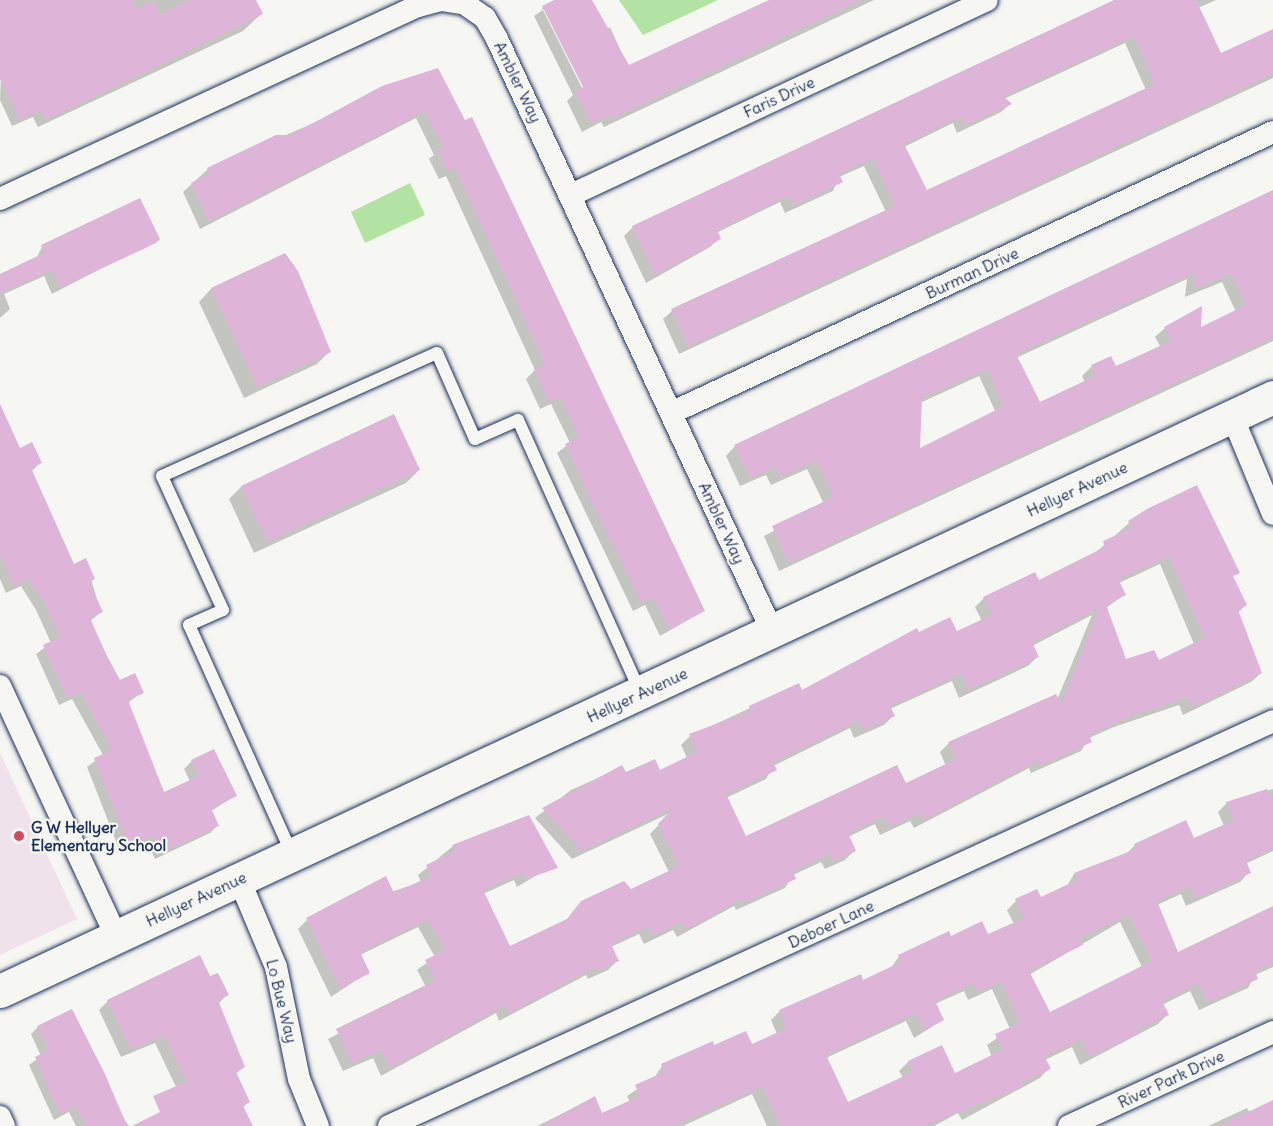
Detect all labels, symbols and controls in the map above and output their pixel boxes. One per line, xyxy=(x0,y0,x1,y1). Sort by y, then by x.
street label: Ambler Way xyxy=(490,38,546,126)
street label: Faris Drive xyxy=(740,72,818,122)
street label: Burman Drive xyxy=(922,243,1022,303)
street label: Hellyer Avenue xyxy=(1024,457,1130,521)
street label: Ambler Way xyxy=(695,479,749,567)
street label: Hellyer Avenue xyxy=(584,663,690,727)
place label: G W Hellyer Elementary School xyxy=(31,817,166,855)
marker: G W Hellyer Elementary School xyxy=(12,829,26,843)
street label: Hellyer Avenue xyxy=(143,867,249,931)
street label: Deboer Lane xyxy=(785,896,877,952)
street label: Lo Bue Way xyxy=(262,957,302,1045)
street label: River Park Drive xyxy=(1115,1046,1227,1112)

